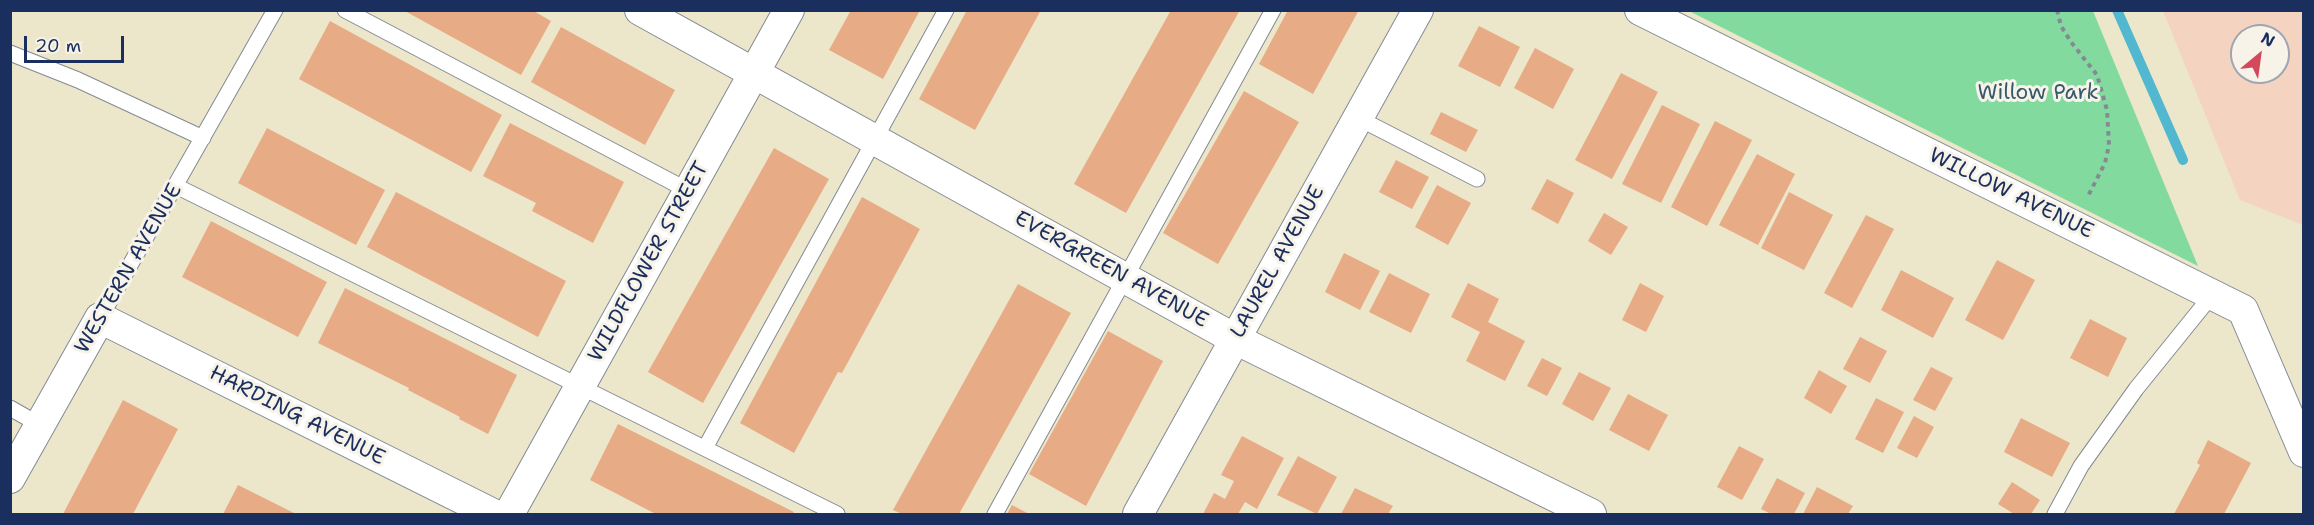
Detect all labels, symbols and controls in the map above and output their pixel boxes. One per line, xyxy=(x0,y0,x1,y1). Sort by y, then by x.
scale bar xyxy=(27,24,128,62)
north arrow xyxy=(2230,24,2290,84)
text: N xyxy=(2257,27,2279,52)
text: 20 m xyxy=(35,34,81,58)
park label: Willow Park xyxy=(1977,81,2099,107)
street label: WILLOW AVENUE xyxy=(1925,143,2097,245)
street label: WILDFLOWER STREET xyxy=(583,158,715,366)
street label: WESTERN AVENUE xyxy=(70,180,188,358)
street label: LAUREL AVENUE xyxy=(1226,181,1330,343)
street label: EVERGREEN AVENUE xyxy=(1010,206,1212,334)
street label: HARDING AVENUE xyxy=(205,361,389,471)

